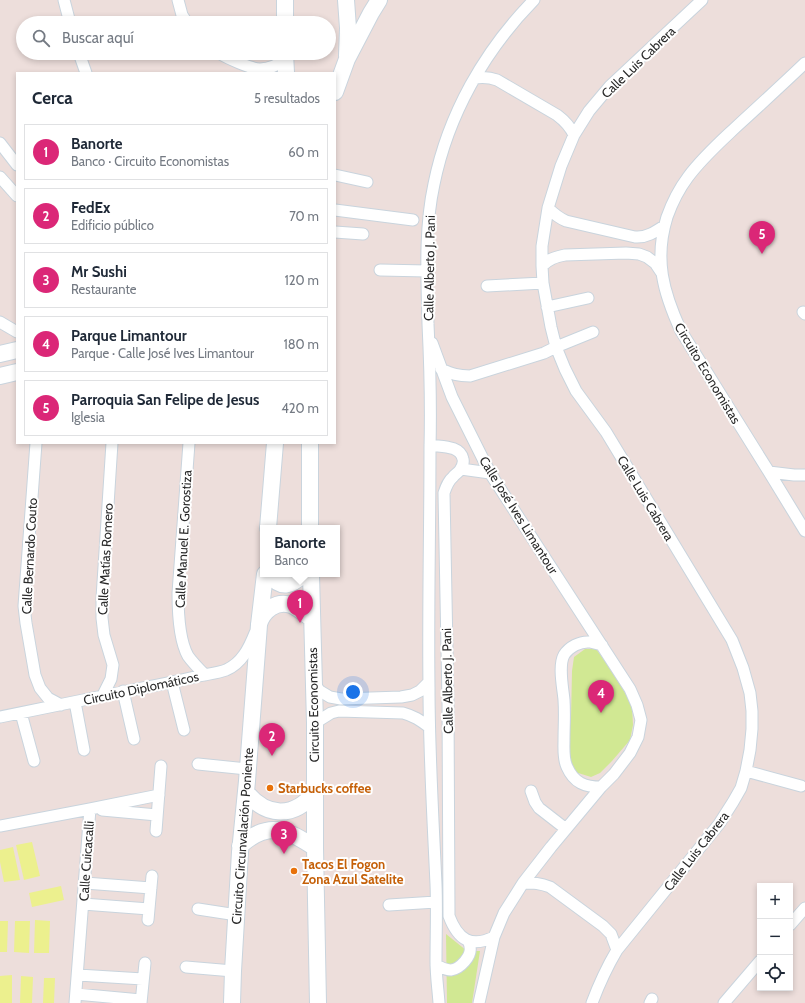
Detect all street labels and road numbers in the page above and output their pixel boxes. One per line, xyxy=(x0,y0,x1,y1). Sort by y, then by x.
street label: Calle Luis Cabrera xyxy=(598,22,679,101)
street label: Calle Alberto J. Pani xyxy=(420,215,438,321)
street label: Circuito Economistas xyxy=(672,320,745,427)
street label: Calle José Ives Limantour xyxy=(476,453,562,578)
street label: Calle Luis Cabrera xyxy=(614,453,678,544)
street label: Calle Manuel E. Gorostiza xyxy=(171,469,195,608)
street label: Calle Bernardo Couto xyxy=(18,497,40,615)
street label: Calle Matías Romero xyxy=(94,503,116,615)
street label: Calle Alberto J. Pani xyxy=(438,628,456,734)
street label: Circuito Economistas xyxy=(304,647,322,763)
street label: Circuito Diplomáticos xyxy=(82,668,201,708)
street label: Circuito Circunvalación Poniente xyxy=(228,747,256,925)
street label: Calle Luis Cabrera xyxy=(660,807,732,894)
street label: Calle Cuicacalli xyxy=(75,820,97,902)

